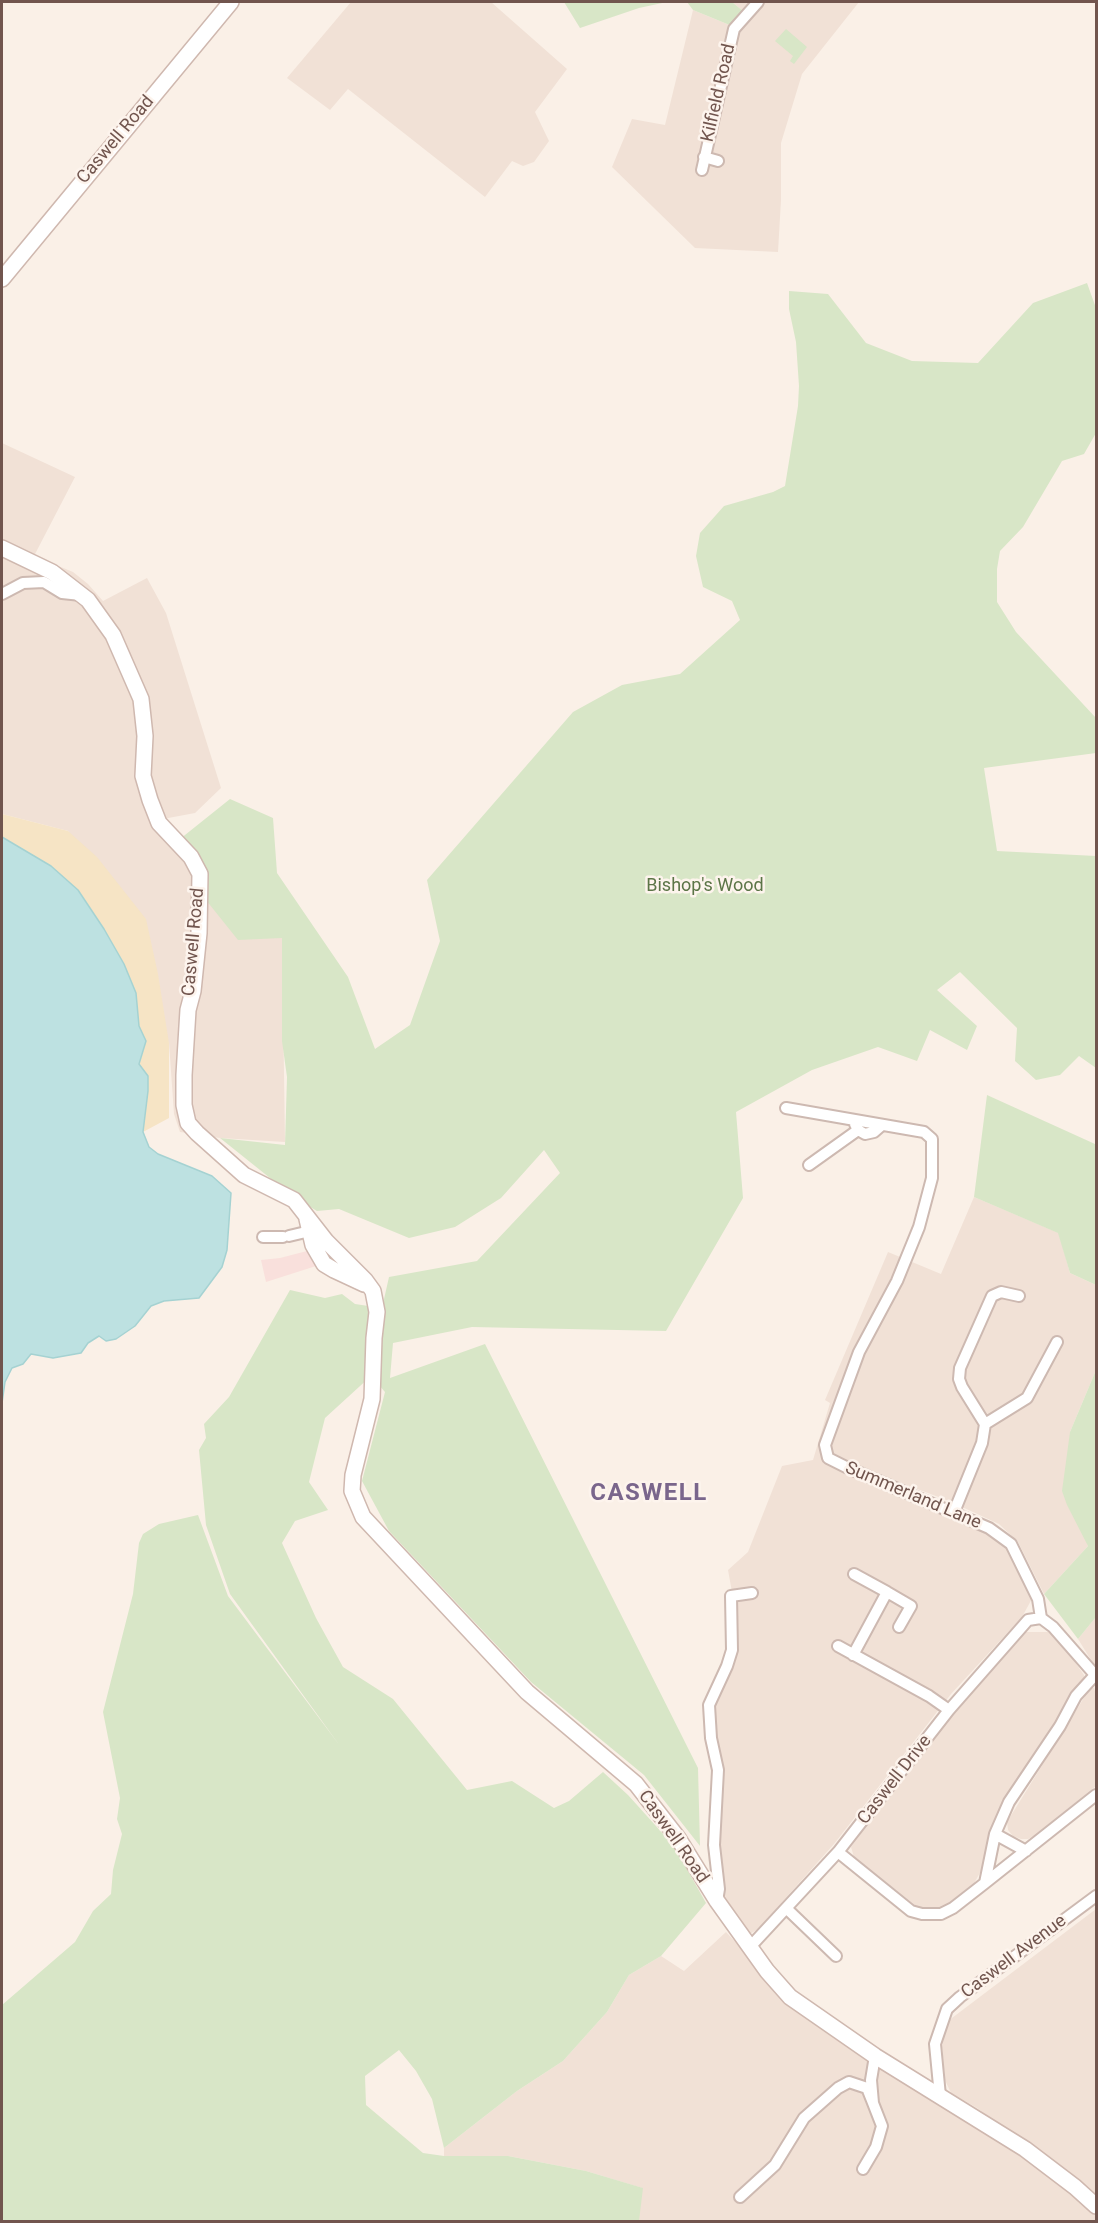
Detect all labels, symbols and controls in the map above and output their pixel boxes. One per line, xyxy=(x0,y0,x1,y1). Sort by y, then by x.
street label: Kilfield Road xyxy=(697,42,741,144)
street label: Caswell Road xyxy=(73,92,159,188)
park label: Bishop's Wood xyxy=(646,875,764,897)
street label: Caswell Road xyxy=(179,887,209,997)
street label: Summerland Lane xyxy=(842,1458,984,1534)
district label: CASWELL xyxy=(590,1480,708,1508)
street label: Caswell Drive xyxy=(853,1731,937,1829)
street label: Caswell Road xyxy=(633,1786,713,1888)
street label: Caswell Avenue xyxy=(957,1910,1071,2004)

